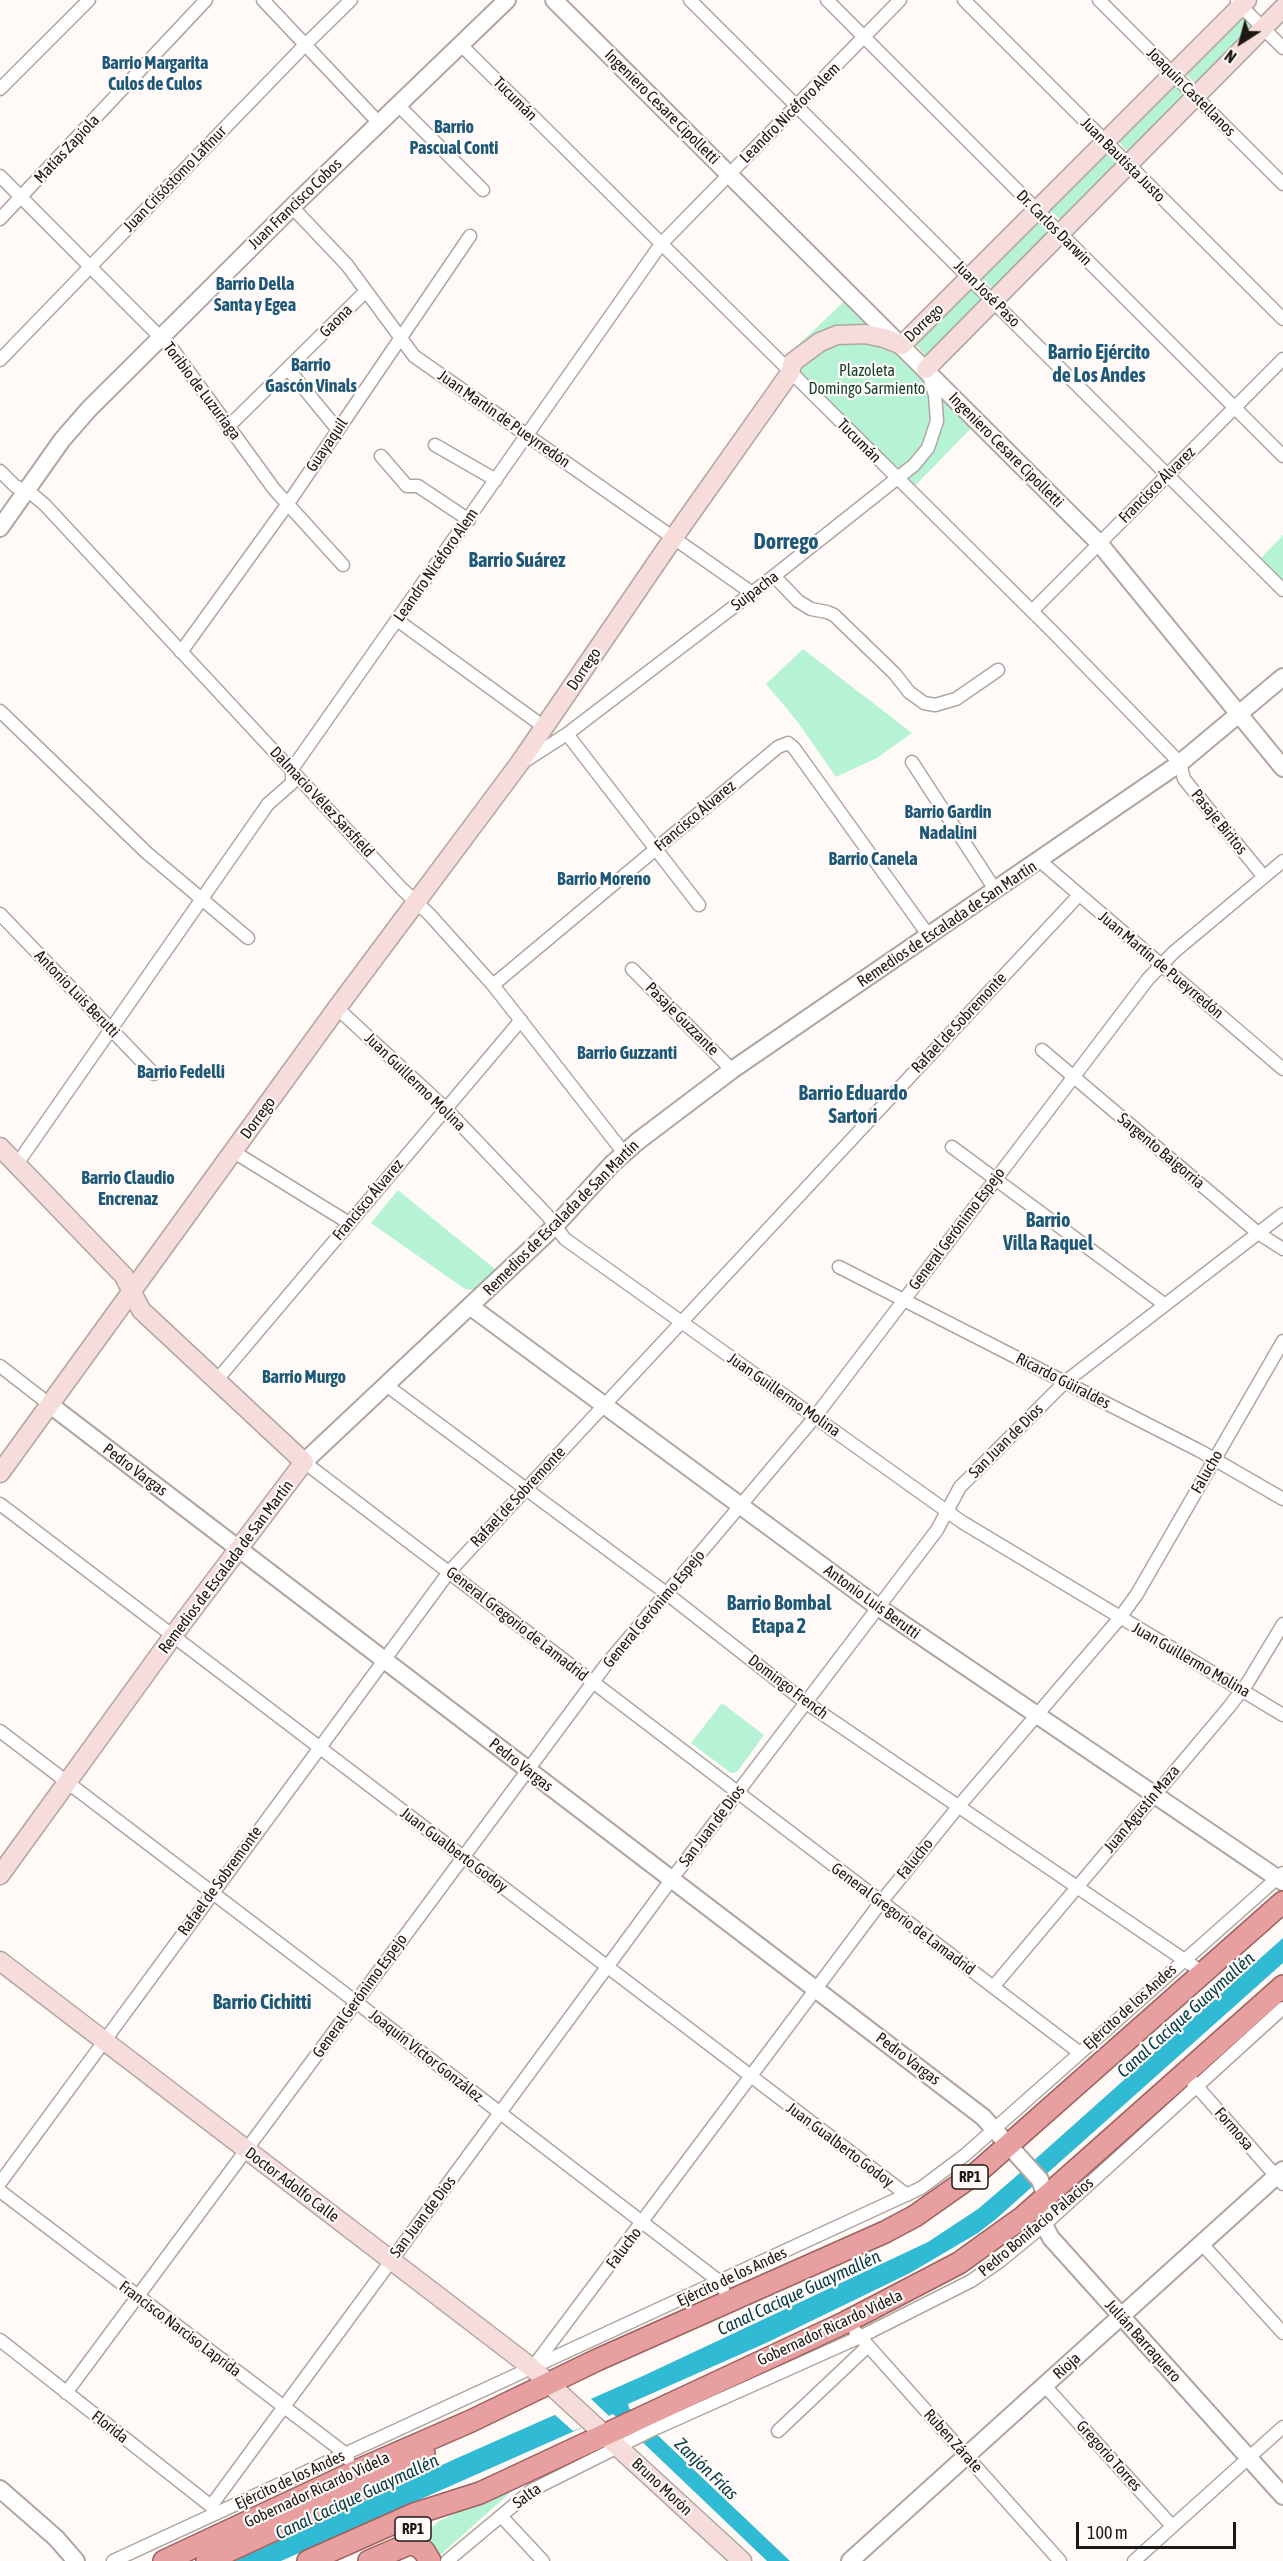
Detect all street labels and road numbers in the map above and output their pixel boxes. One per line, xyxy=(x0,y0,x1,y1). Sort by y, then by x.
street label: Joaquín Castellanos xyxy=(1143,44,1239,140)
street label: Ingeniero Cesare Cipolletti xyxy=(600,45,724,169)
street label: Leandro Nicéforo Alem xyxy=(736,59,844,167)
street label: Tucumán xyxy=(489,73,541,125)
street label: Matías Zapiola xyxy=(30,111,104,187)
street label: Juan Bautista Justo xyxy=(1077,114,1169,206)
street label: Juan Crisóstomo Lafinur xyxy=(120,122,230,236)
street label: Juan Francisco Cobos xyxy=(244,155,346,253)
street label: Dr. Carlos Darwin xyxy=(1012,186,1096,270)
street label: Juan José Paso xyxy=(950,257,1024,331)
street label: Dorrego xyxy=(900,300,948,346)
street label: Gaona xyxy=(316,301,356,341)
street label: Toribio de Luzuriaga xyxy=(159,338,245,444)
street label: Juan Martín de Pueyrredón xyxy=(434,366,574,472)
street label: Ingeniero Cesare Cipolletti xyxy=(944,388,1068,512)
street label: Guayaquil xyxy=(302,414,352,476)
street label: Tucumán xyxy=(833,415,885,467)
street label: Francisco Álvarez xyxy=(1115,443,1199,527)
street label: Leandro Nicéforo Alem xyxy=(390,505,482,625)
street label: Suipacha xyxy=(728,567,782,615)
street label: Dorrego xyxy=(563,644,605,694)
street label: Dalmacio Vélez Sarsfield xyxy=(266,743,378,861)
street label: Francisco Álvarez xyxy=(650,776,740,856)
street label: Pasaje Biritos xyxy=(1187,785,1251,859)
street label: Remedios de Escalada de San Martín xyxy=(854,857,1040,991)
street label: Juan Martín de Pueyrredón xyxy=(1095,907,1227,1023)
street label: Antonio Luis Berutti xyxy=(30,946,124,1042)
street label: Rafael de Sobremonte xyxy=(908,969,1010,1077)
street label: Pasaje Guzzante xyxy=(641,978,723,1060)
street label: Juan Guillermo Molina xyxy=(360,1029,470,1135)
street label: Dorrego xyxy=(236,1093,280,1143)
street label: Sargento Baigorria xyxy=(1114,1109,1208,1193)
street label: Remedios de Escalada de San Martín xyxy=(479,1136,643,1300)
street label: Francisco Álvarez xyxy=(328,1155,408,1245)
street label: General Gerónimo Espejo xyxy=(905,1164,1009,1294)
street label: Juan Guillermo Molina xyxy=(724,1349,844,1441)
street label: Ricardo Güiraldes xyxy=(1013,1349,1113,1413)
street label: San Juan de Dios xyxy=(965,1400,1047,1482)
street label: Pedro Vargas xyxy=(99,1440,171,1500)
street label: Rafael de Sobremonte xyxy=(467,1443,569,1551)
street label: Falucho xyxy=(1187,1447,1227,1497)
street label: Remedios de Escalada de San Martín xyxy=(154,1476,298,1658)
street label: General Gerónimo Espejo xyxy=(599,1546,709,1672)
street label: Antonio Luis Berutti xyxy=(820,1561,924,1643)
street label: General Gregorio de Lamadrid xyxy=(442,1563,592,1685)
street label: Juan Guillermo Molina xyxy=(1129,1618,1253,1702)
street label: Domingo French xyxy=(744,1651,832,1723)
street label: Pedro Vargas xyxy=(485,1734,557,1796)
street label: Juan Agustín Maza xyxy=(1100,1761,1184,1857)
street label: San Juan de Dios xyxy=(675,1781,749,1871)
street label: Juan Gualberto Godoy xyxy=(397,1803,511,1897)
street label: Rafael de Sobremonte xyxy=(174,1823,266,1939)
street label: Falucho xyxy=(893,1835,937,1883)
street label: General Gregorio de Lamadrid xyxy=(827,1859,979,1979)
street label: General Gerónimo Espejo xyxy=(309,1930,411,2062)
street label: Ejército de los Andes xyxy=(1079,1960,1181,2054)
street label: Joaquín Víctor González xyxy=(365,2006,487,2106)
street label: Pedro Vargas xyxy=(872,2029,944,2089)
street label: Juan Gualberto Godoy xyxy=(783,2098,897,2192)
street label: Formosa xyxy=(1210,2104,1258,2154)
street label: Doctor Adolfo Calle xyxy=(241,2143,343,2227)
road number: RP1 xyxy=(952,2165,988,2189)
street label: San Juan de Dios xyxy=(386,2172,460,2262)
street label: Pedro Bonifacio Palacios xyxy=(975,2173,1097,2281)
street label: Falucho xyxy=(602,2224,646,2272)
street label: Ejército de los Andes xyxy=(674,2243,790,2311)
street label: Francisco Narciso Laprida xyxy=(115,2277,245,2381)
street label: Gobernador Ricardo Videla xyxy=(754,2286,906,2370)
street label: Julián Barraquero xyxy=(1101,2296,1185,2386)
street label: Rioja xyxy=(1049,2349,1085,2383)
street label: Ruben Zárate xyxy=(920,2405,986,2477)
street label: Florida xyxy=(88,2407,132,2447)
street label: Gregorio Torres xyxy=(1072,2417,1146,2495)
street label: Ejército de los Andes xyxy=(232,2446,348,2514)
street label: Gobernador Ricardo Videla xyxy=(241,2448,393,2532)
street label: Bruno Morón xyxy=(628,2454,696,2520)
street label: Salta xyxy=(509,2479,545,2513)
road number: RP1 xyxy=(395,2517,431,2541)

